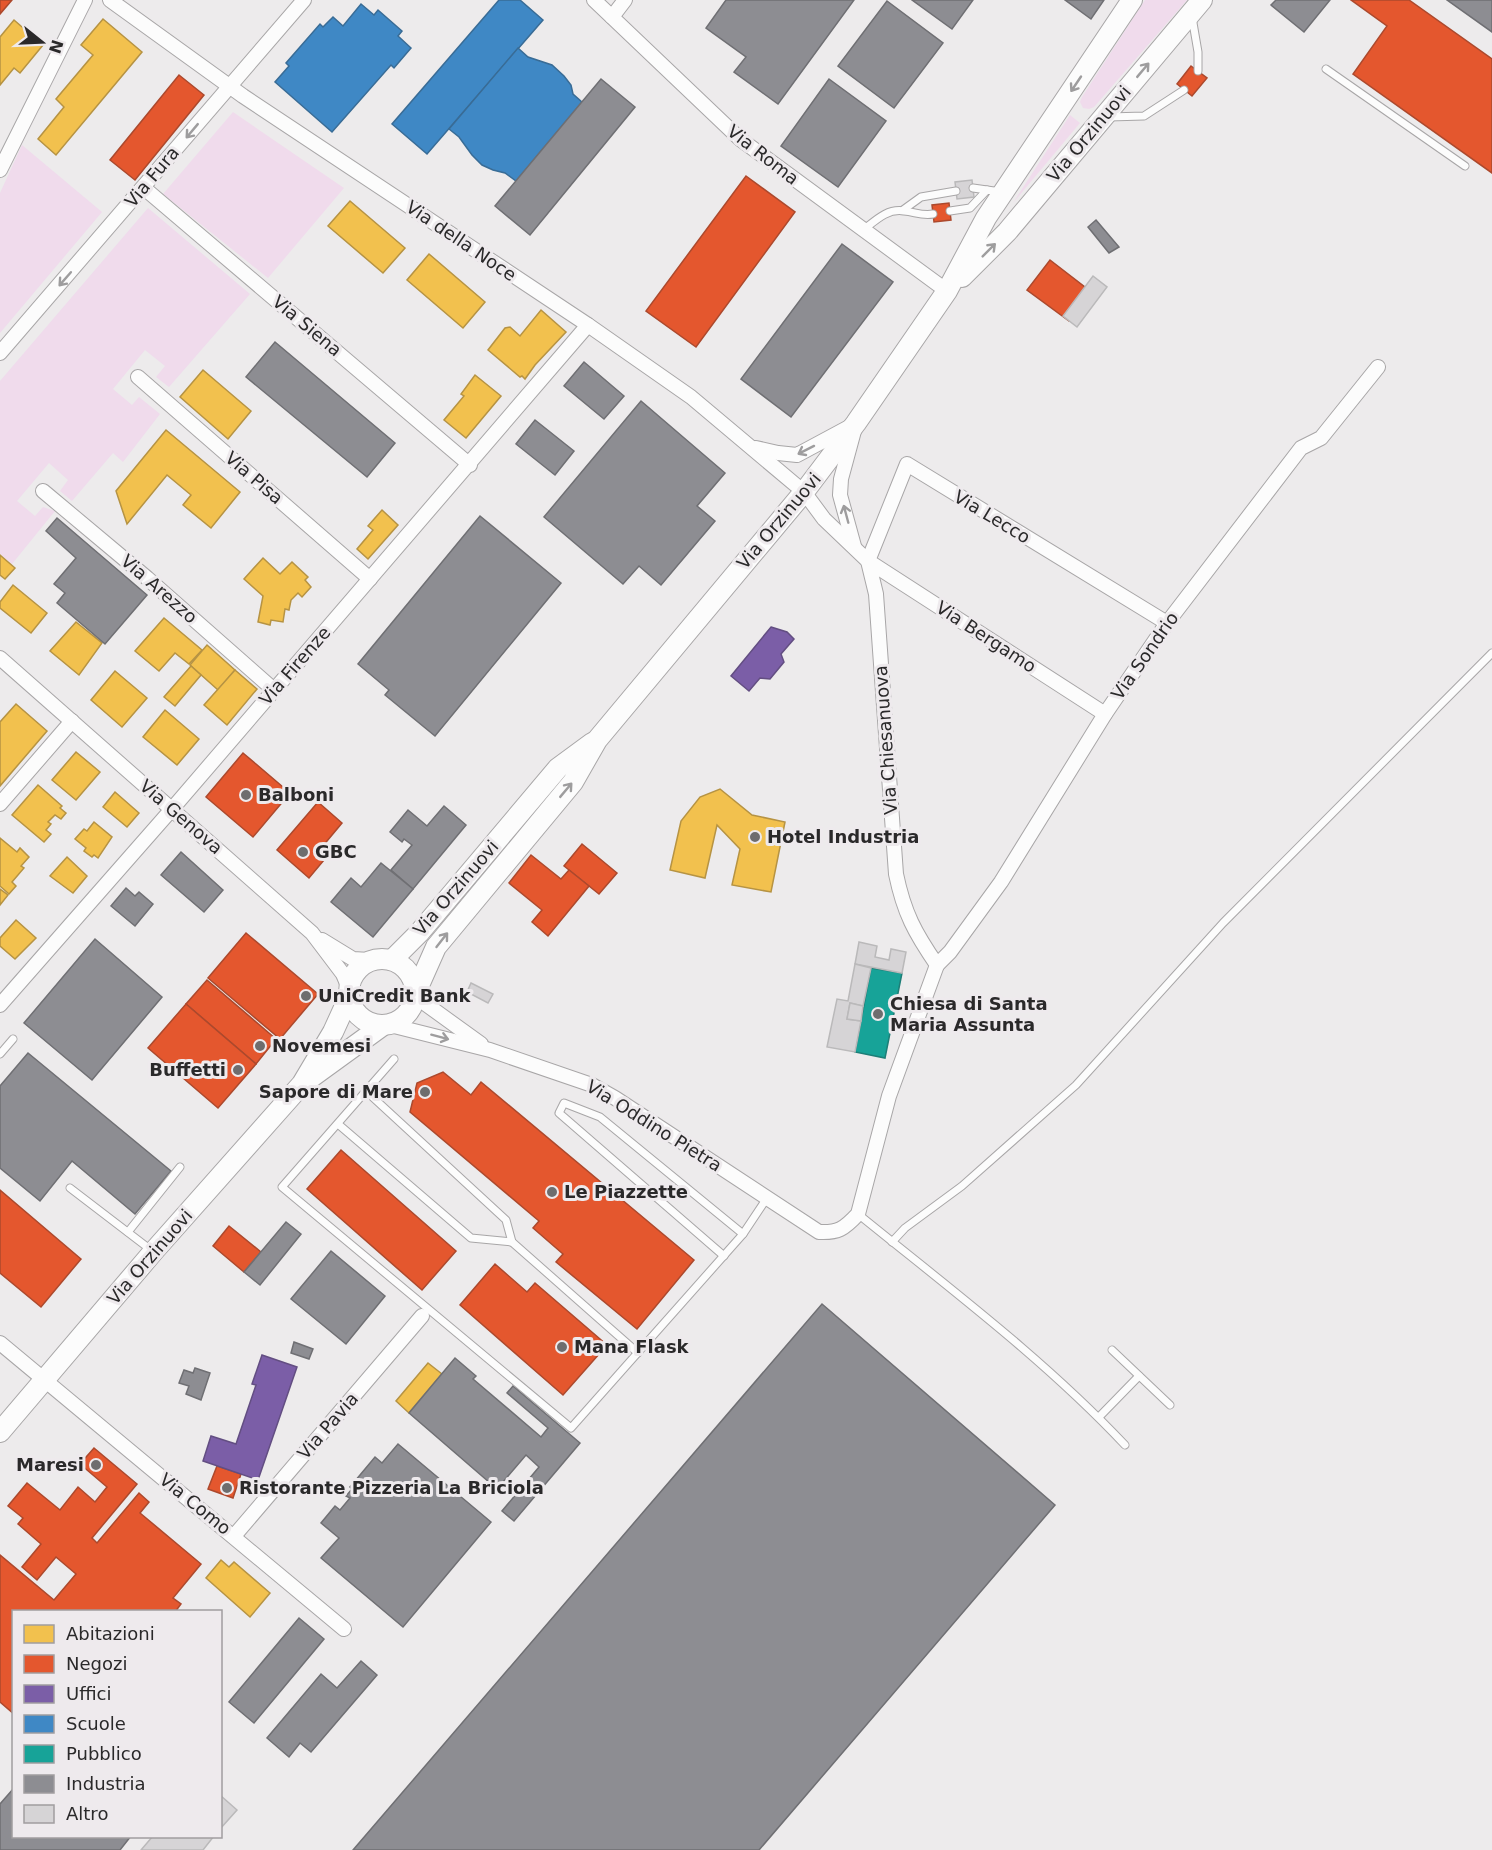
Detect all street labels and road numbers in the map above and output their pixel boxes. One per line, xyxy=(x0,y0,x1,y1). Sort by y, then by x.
street label: Via Orzinuovi xyxy=(1042,81,1135,186)
street label: Via Roma xyxy=(723,120,803,189)
street label: Via Fura xyxy=(120,142,183,211)
street label: Via della Noce xyxy=(402,196,520,285)
street label: Via Siena xyxy=(269,291,346,361)
street label: Via Pisa xyxy=(221,447,287,508)
street label: Via Orzinuovi xyxy=(732,468,825,573)
street label: Via Lecco xyxy=(950,486,1034,548)
street label: Via Arezzo xyxy=(117,550,202,627)
street label: Via Bergamo xyxy=(932,596,1040,677)
street label: Via Sondrio xyxy=(1107,608,1183,704)
street label: Via Firenze xyxy=(255,622,335,709)
street label: Via Chiesanuova xyxy=(870,665,901,815)
street label: Via Genova xyxy=(136,775,227,858)
street label: Via Orzinuovi xyxy=(409,836,503,940)
street label: Via Oddino Pietra xyxy=(583,1075,726,1176)
street label: Via Orzinuovi xyxy=(103,1205,197,1309)
street label: Via Pavia xyxy=(293,1388,362,1463)
street label: Via Como xyxy=(155,1468,235,1539)

